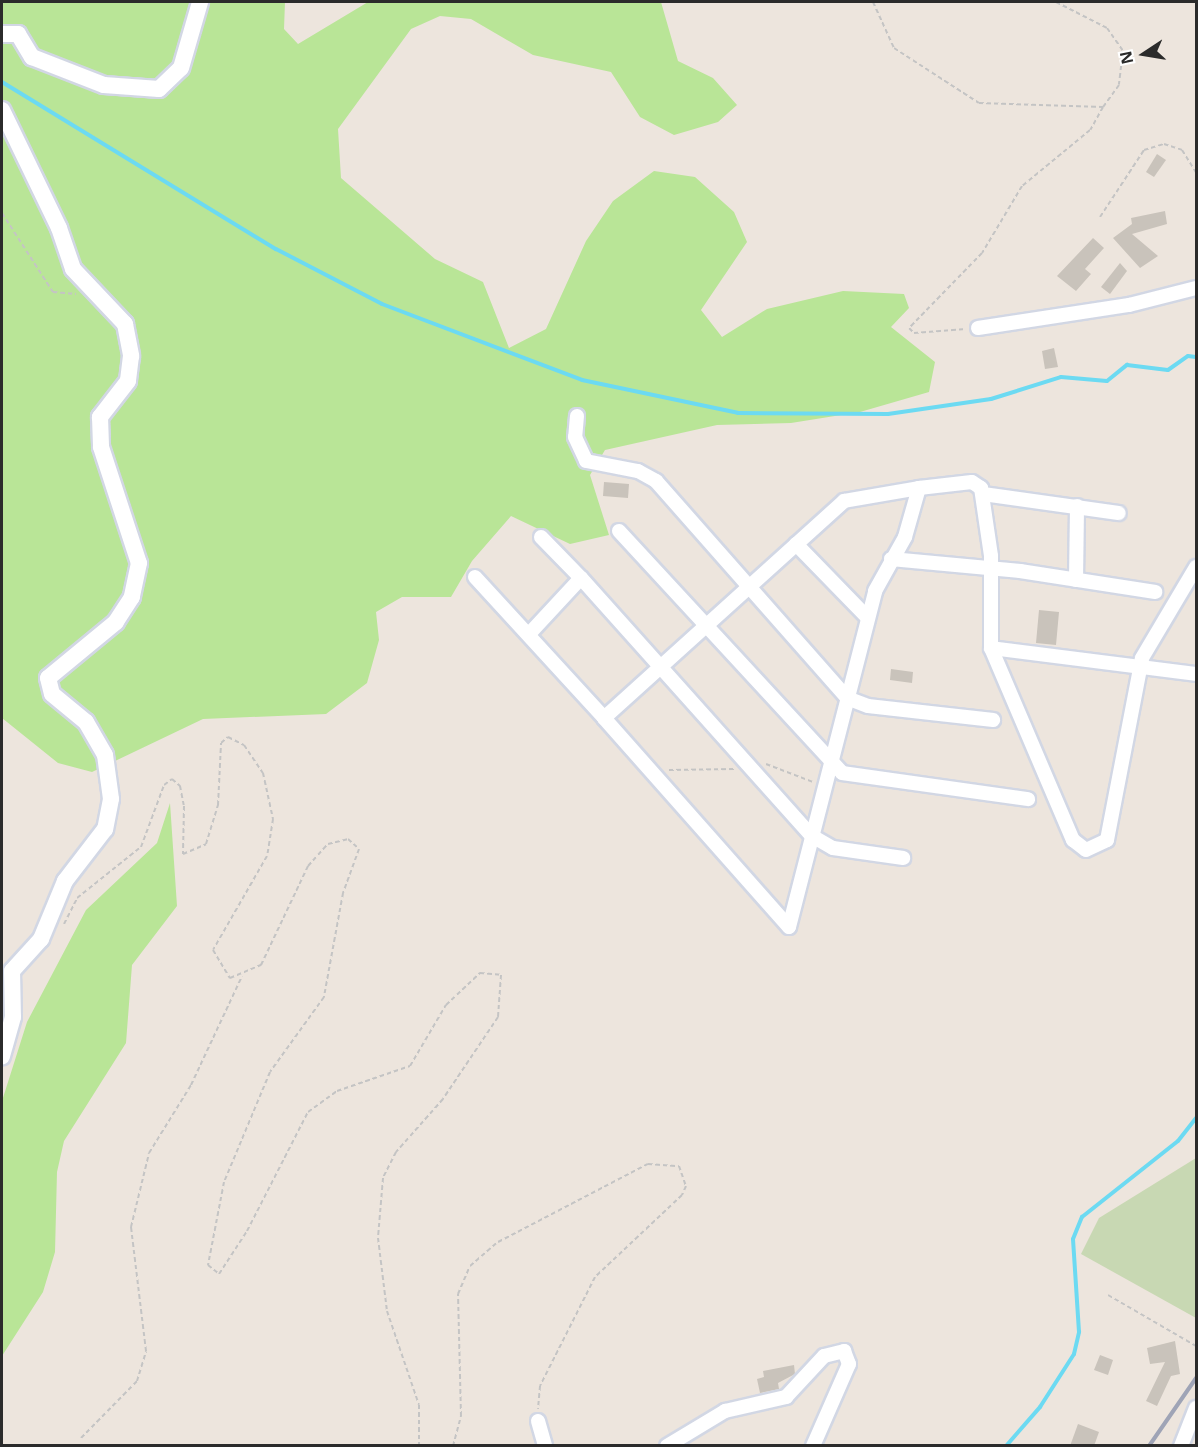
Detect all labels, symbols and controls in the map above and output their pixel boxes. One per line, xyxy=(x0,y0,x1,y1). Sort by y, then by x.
north arrow xyxy=(1114,24,1174,84)
text: N xyxy=(1114,49,1139,66)

